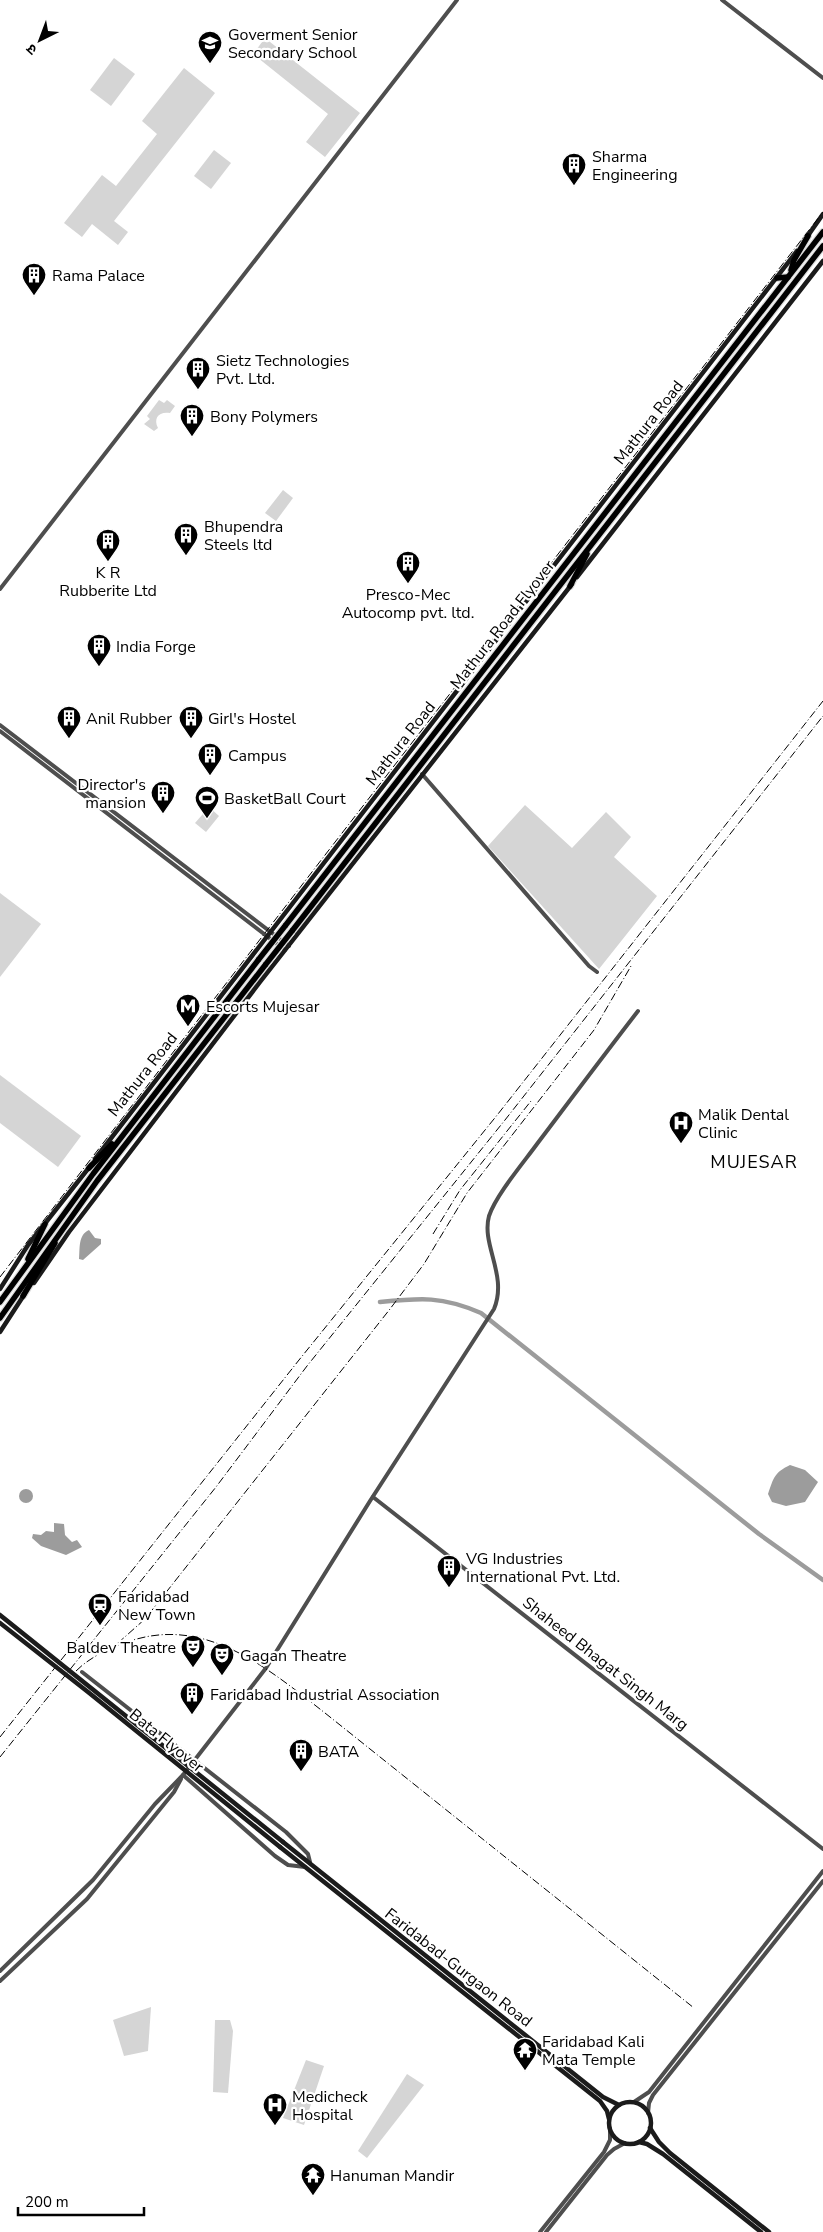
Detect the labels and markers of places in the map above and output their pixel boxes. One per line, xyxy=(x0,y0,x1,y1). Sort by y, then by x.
place label: Goverment Senior Secondary School xyxy=(228,24,358,64)
school or university icon: Goverment Senior Secondary School xyxy=(197,30,223,64)
place label: Sharma Engineering xyxy=(592,146,678,186)
building icon: Sharma Engineering xyxy=(561,152,587,186)
building icon: Rama Palace xyxy=(21,262,47,296)
place label: Rama Palace xyxy=(52,265,145,287)
place label: Sietz Technologies Pvt. Ltd. xyxy=(216,350,349,390)
building icon: Sietz Technologies Pvt. Ltd. xyxy=(185,356,211,390)
building icon: Bony Polymers xyxy=(179,403,205,437)
place label: Bony Polymers xyxy=(210,406,318,428)
place label: Bhupendra Steels ltd xyxy=(204,516,283,556)
building icon: Bhupendra Steels ltd xyxy=(173,522,199,556)
building icon: K R Rubberite Ltd xyxy=(95,528,121,562)
building icon: Presco-Mec Autocomp pvt. ltd. xyxy=(395,550,421,584)
place label: K R Rubberite Ltd xyxy=(59,562,157,602)
place label: Presco-Mec Autocomp pvt. ltd. xyxy=(342,584,474,624)
building icon: India Forge xyxy=(86,633,112,667)
place label: India Forge xyxy=(116,636,196,658)
building icon: Anil Rubber xyxy=(56,705,82,739)
building icon: Girl's Hostel xyxy=(178,705,204,739)
place label: Anil Rubber xyxy=(86,708,172,730)
place label: Girl's Hostel xyxy=(208,708,296,730)
building icon: Campus xyxy=(197,742,223,776)
place label: Campus xyxy=(228,745,287,767)
place label: Director's mansion xyxy=(77,774,146,814)
building icon: Director's mansion xyxy=(150,780,176,814)
sports icon: BasketBall Court xyxy=(194,785,220,819)
place label: BasketBall Court xyxy=(224,788,346,810)
metro station icon: Escorts Mujesar xyxy=(175,993,201,1027)
place label: Escorts Mujesar xyxy=(206,996,320,1018)
place label: Malik Dental Clinic xyxy=(698,1104,789,1144)
hospital icon: Malik Dental Clinic xyxy=(668,1110,694,1144)
place label: VG Industries International Pvt. Ltd. xyxy=(465,1548,620,1588)
building icon: VG Industries International Pvt. Ltd. xyxy=(436,1554,462,1588)
place label: Faridabad New Town xyxy=(118,1586,196,1626)
station icon: Faridabad New Town xyxy=(87,1592,113,1626)
theatre icon: Baldev Theatre xyxy=(180,1634,206,1668)
place label: Baldev Theatre xyxy=(67,1637,176,1659)
theatre icon: Gagan Theatre xyxy=(209,1642,235,1676)
place label: Gagan Theatre xyxy=(240,1645,347,1667)
building icon: Faridabad Industrial Association xyxy=(179,1681,205,1715)
place label: Faridabad Industrial Association xyxy=(210,1684,440,1706)
building icon: BATA xyxy=(288,1738,314,1772)
place label: BATA xyxy=(318,1741,360,1763)
place label: Faridabad Kali Mata Temple xyxy=(542,2031,644,2071)
temple icon: Faridabad Kali Mata Temple xyxy=(512,2037,538,2071)
place label: Medicheck Hospital xyxy=(292,2086,369,2126)
hospital icon: Medicheck Hospital xyxy=(262,2092,288,2126)
temple icon: Hanuman Mandir xyxy=(300,2162,326,2196)
place label: Hanuman Mandir xyxy=(330,2165,454,2187)

